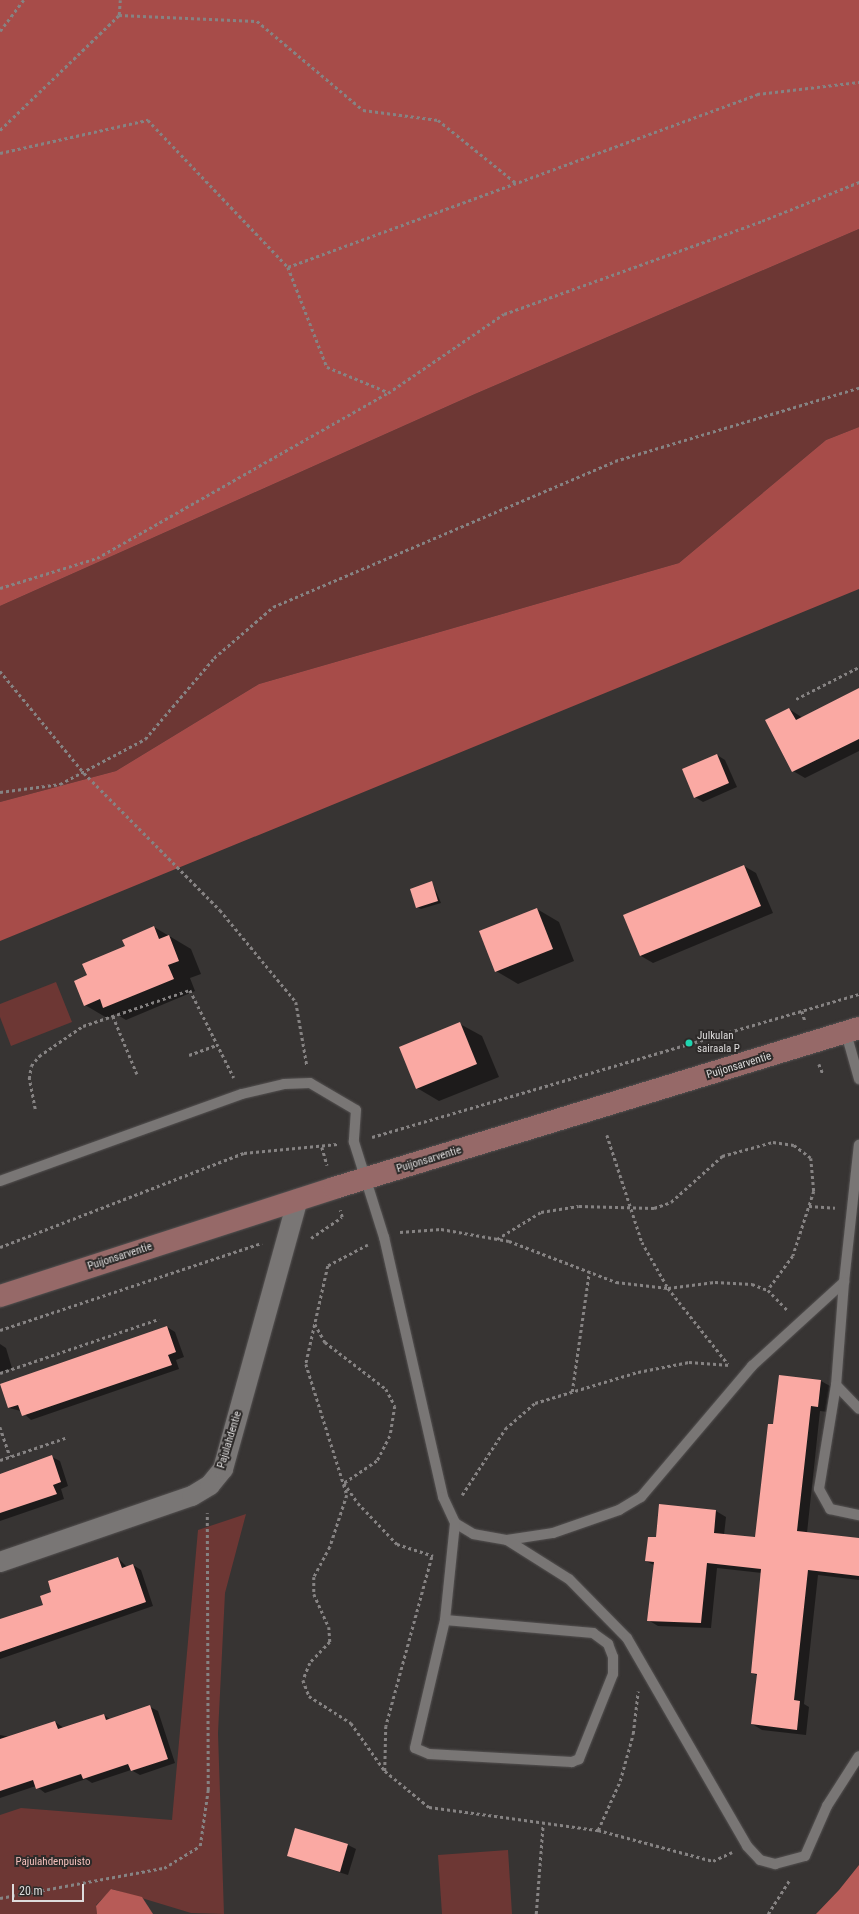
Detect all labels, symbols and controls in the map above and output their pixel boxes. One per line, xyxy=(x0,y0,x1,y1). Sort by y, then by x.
place label: Julkulan sairaala P xyxy=(697,1030,740,1056)
marker: Julkulan sairaala P xyxy=(684,1038,694,1048)
street label: Puijonsarventie xyxy=(705,1050,773,1082)
street label: Puijonsarventie xyxy=(395,1144,463,1176)
street label: Puijonsarventie xyxy=(86,1240,154,1274)
street label: Pajulahdentie xyxy=(215,1410,245,1470)
park label: Pajulahdenpuisto xyxy=(15,1855,91,1869)
scale bar xyxy=(14,1876,86,1902)
text: 20 m xyxy=(19,1884,43,1898)

